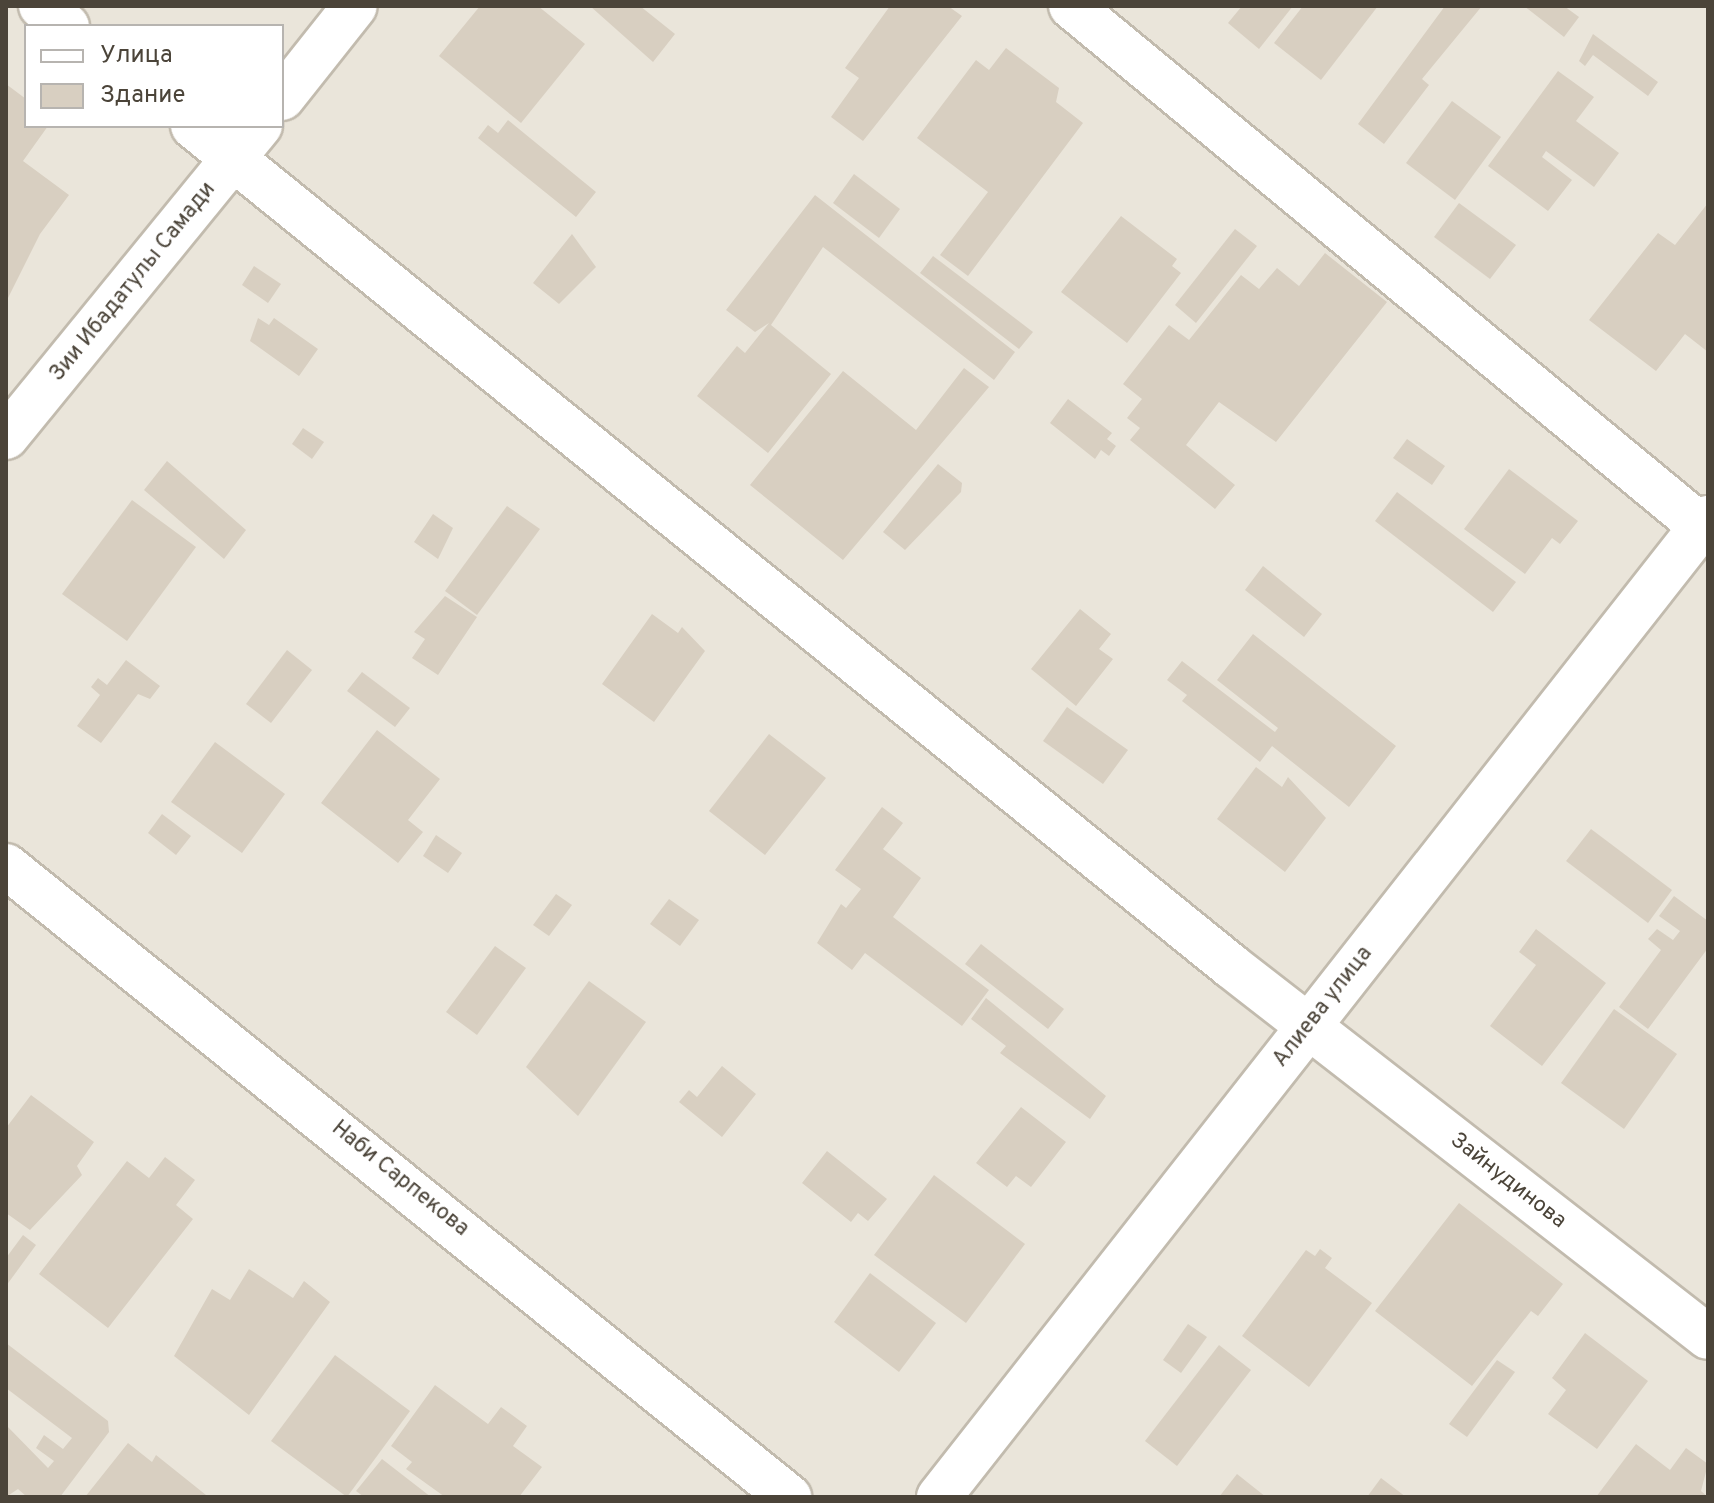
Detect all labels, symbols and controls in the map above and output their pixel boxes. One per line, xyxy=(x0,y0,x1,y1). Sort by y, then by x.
legend xyxy=(24,24,284,128)
text: Улица xyxy=(100,41,173,71)
text: Здание xyxy=(100,81,186,111)
street label: Зии Ибадатулы Самади xyxy=(44,177,222,387)
street label: Алиева улица xyxy=(1268,941,1378,1073)
street label: Наби Сарпекова xyxy=(326,1116,474,1242)
street label: Зайнудинова xyxy=(1445,1127,1571,1235)

